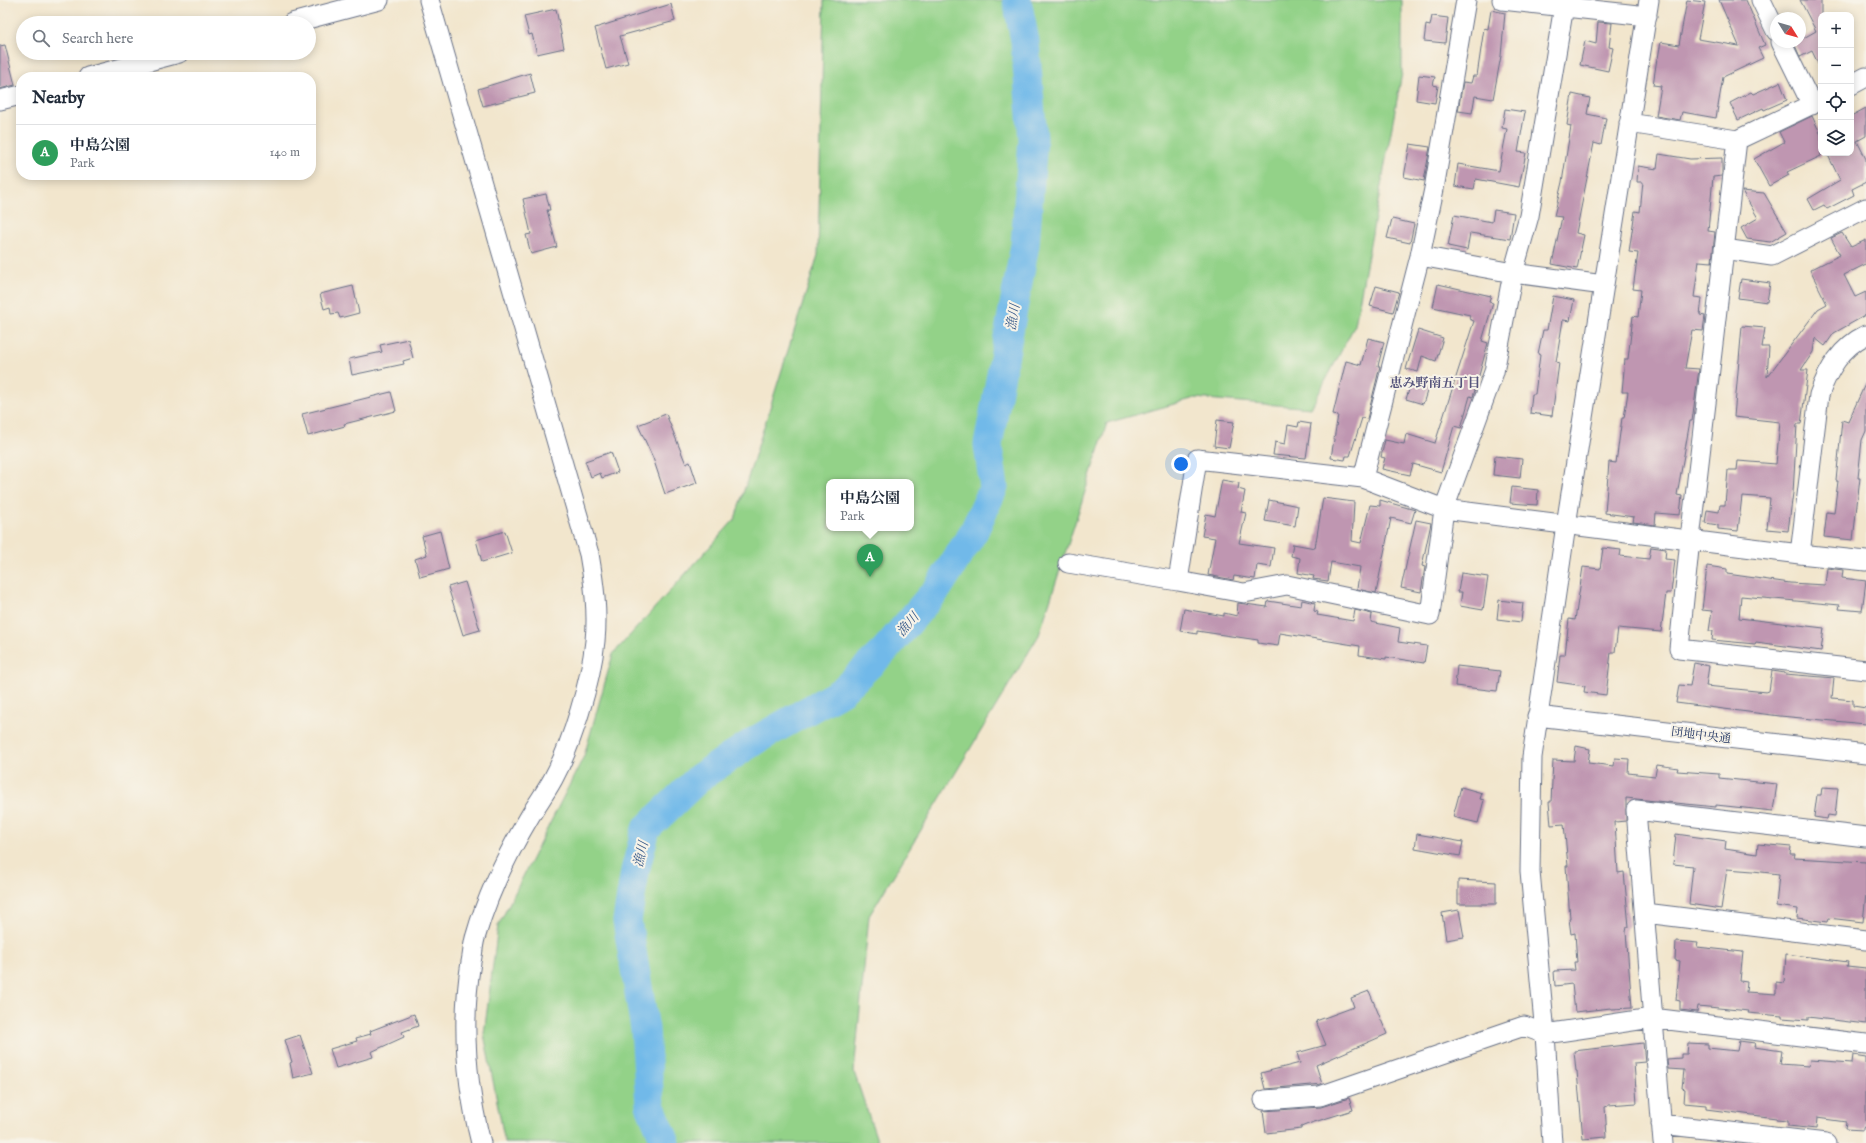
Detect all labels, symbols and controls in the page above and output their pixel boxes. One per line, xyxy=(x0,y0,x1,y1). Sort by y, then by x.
north arrow xyxy=(1770,12,1806,48)
map controls xyxy=(1818,12,1854,156)
button: + xyxy=(1818,12,1854,48)
search box xyxy=(16,16,316,60)
icon: search xyxy=(30,27,52,49)
text: Search here xyxy=(62,29,133,48)
button: − xyxy=(1818,48,1854,84)
button: locate xyxy=(1818,84,1854,120)
text: Nearby xyxy=(32,88,85,109)
button: layers xyxy=(1818,120,1854,156)
text: 中島公園 xyxy=(70,136,130,155)
text: A xyxy=(41,144,49,161)
text: 140 m xyxy=(270,144,300,161)
text: Park xyxy=(70,155,95,172)
water label: 漁川 xyxy=(1003,301,1024,332)
district label: 恵み野南五丁目 xyxy=(1389,375,1481,392)
your location xyxy=(1171,454,1191,474)
popup xyxy=(826,479,914,531)
text: 中島公園 xyxy=(840,489,900,508)
text: Park xyxy=(840,508,865,525)
pin: A xyxy=(857,544,883,577)
water label: 漁川 xyxy=(893,608,924,640)
street label: 団地中央通 xyxy=(1670,724,1732,747)
water label: 漁川 xyxy=(630,838,653,869)

